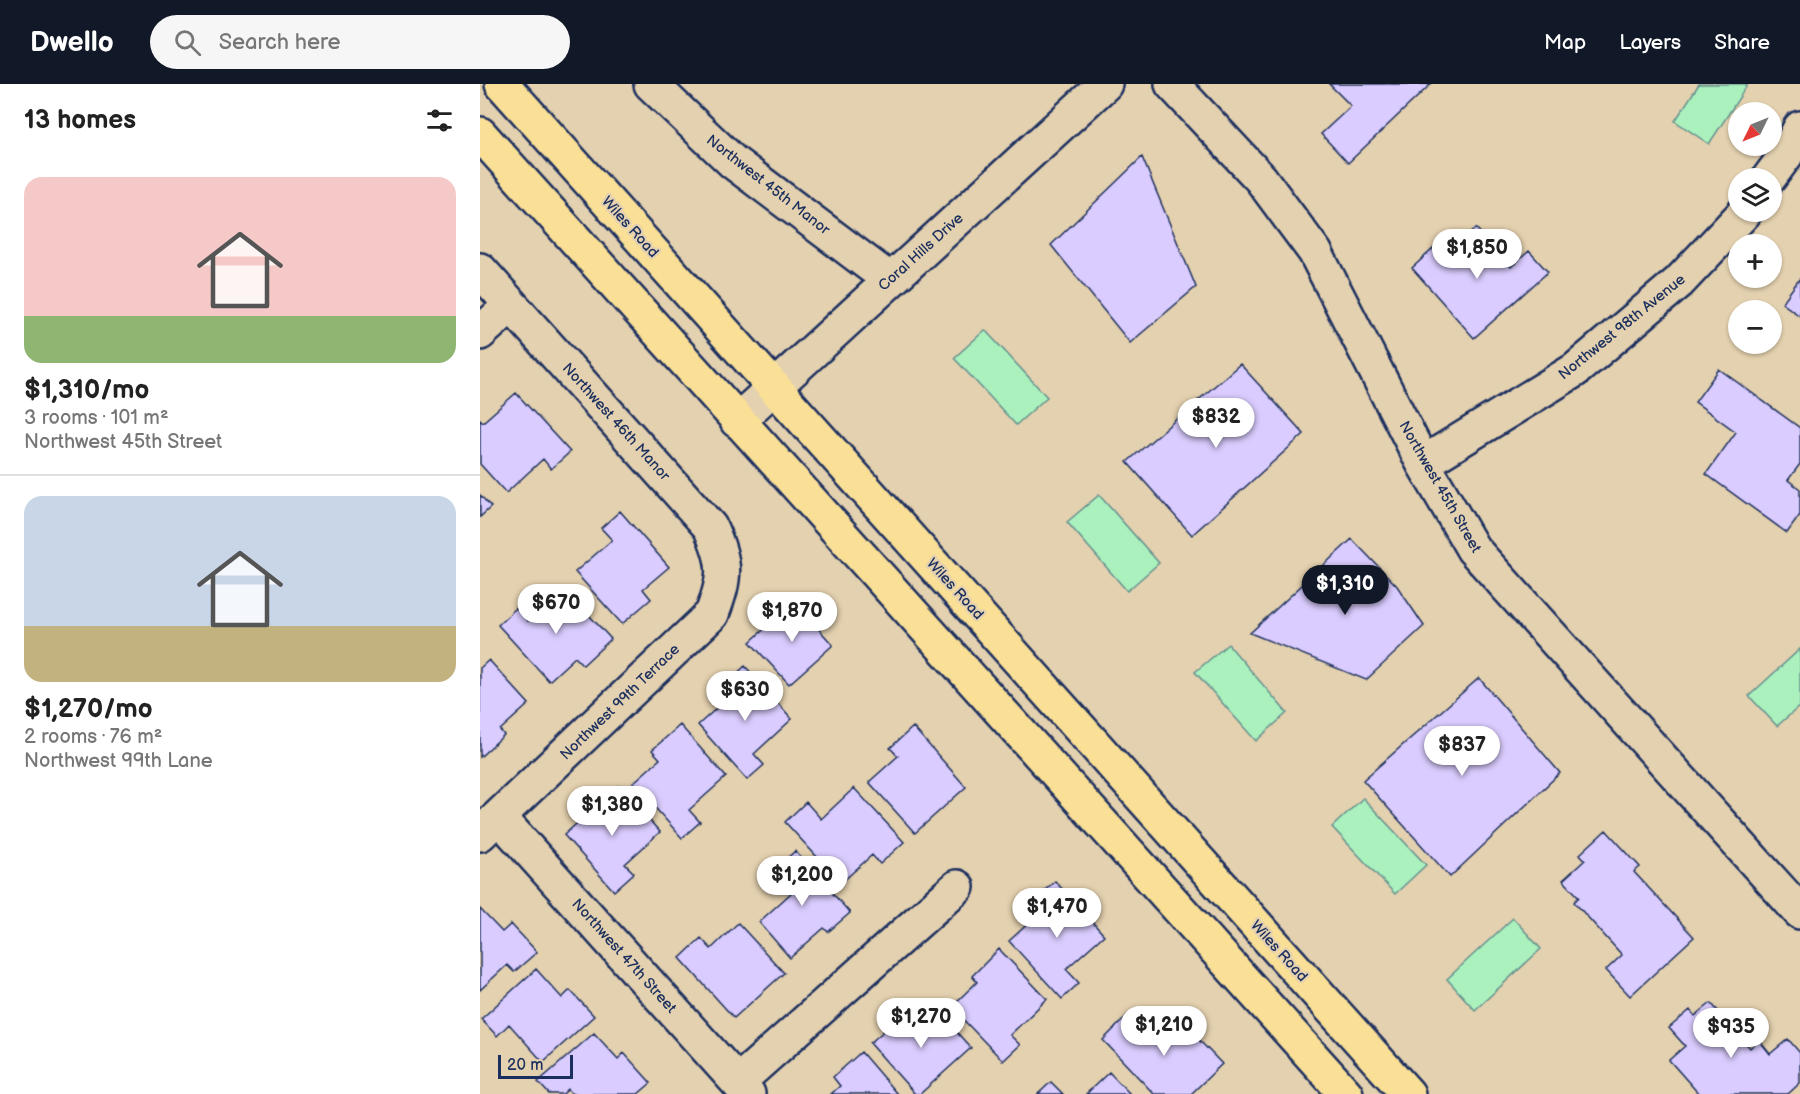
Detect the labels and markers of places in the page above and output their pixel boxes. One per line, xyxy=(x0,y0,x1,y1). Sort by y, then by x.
pin: $1,850 xyxy=(1428,229,1526,280)
pin: $832 xyxy=(1180,398,1252,449)
pin: $1,310 xyxy=(1296,565,1394,616)
pin: $670 xyxy=(520,584,592,635)
pin: $1,870 xyxy=(743,592,841,643)
pin: $630 xyxy=(709,671,781,722)
pin: $837 xyxy=(1426,726,1498,777)
pin: $1,380 xyxy=(563,786,661,837)
pin: $1,200 xyxy=(753,856,851,907)
pin: $1,470 xyxy=(1008,888,1106,939)
pin: $1,270 xyxy=(872,998,970,1049)
pin: $1,210 xyxy=(1115,1006,1213,1057)
pin: $935 xyxy=(1695,1008,1767,1059)

